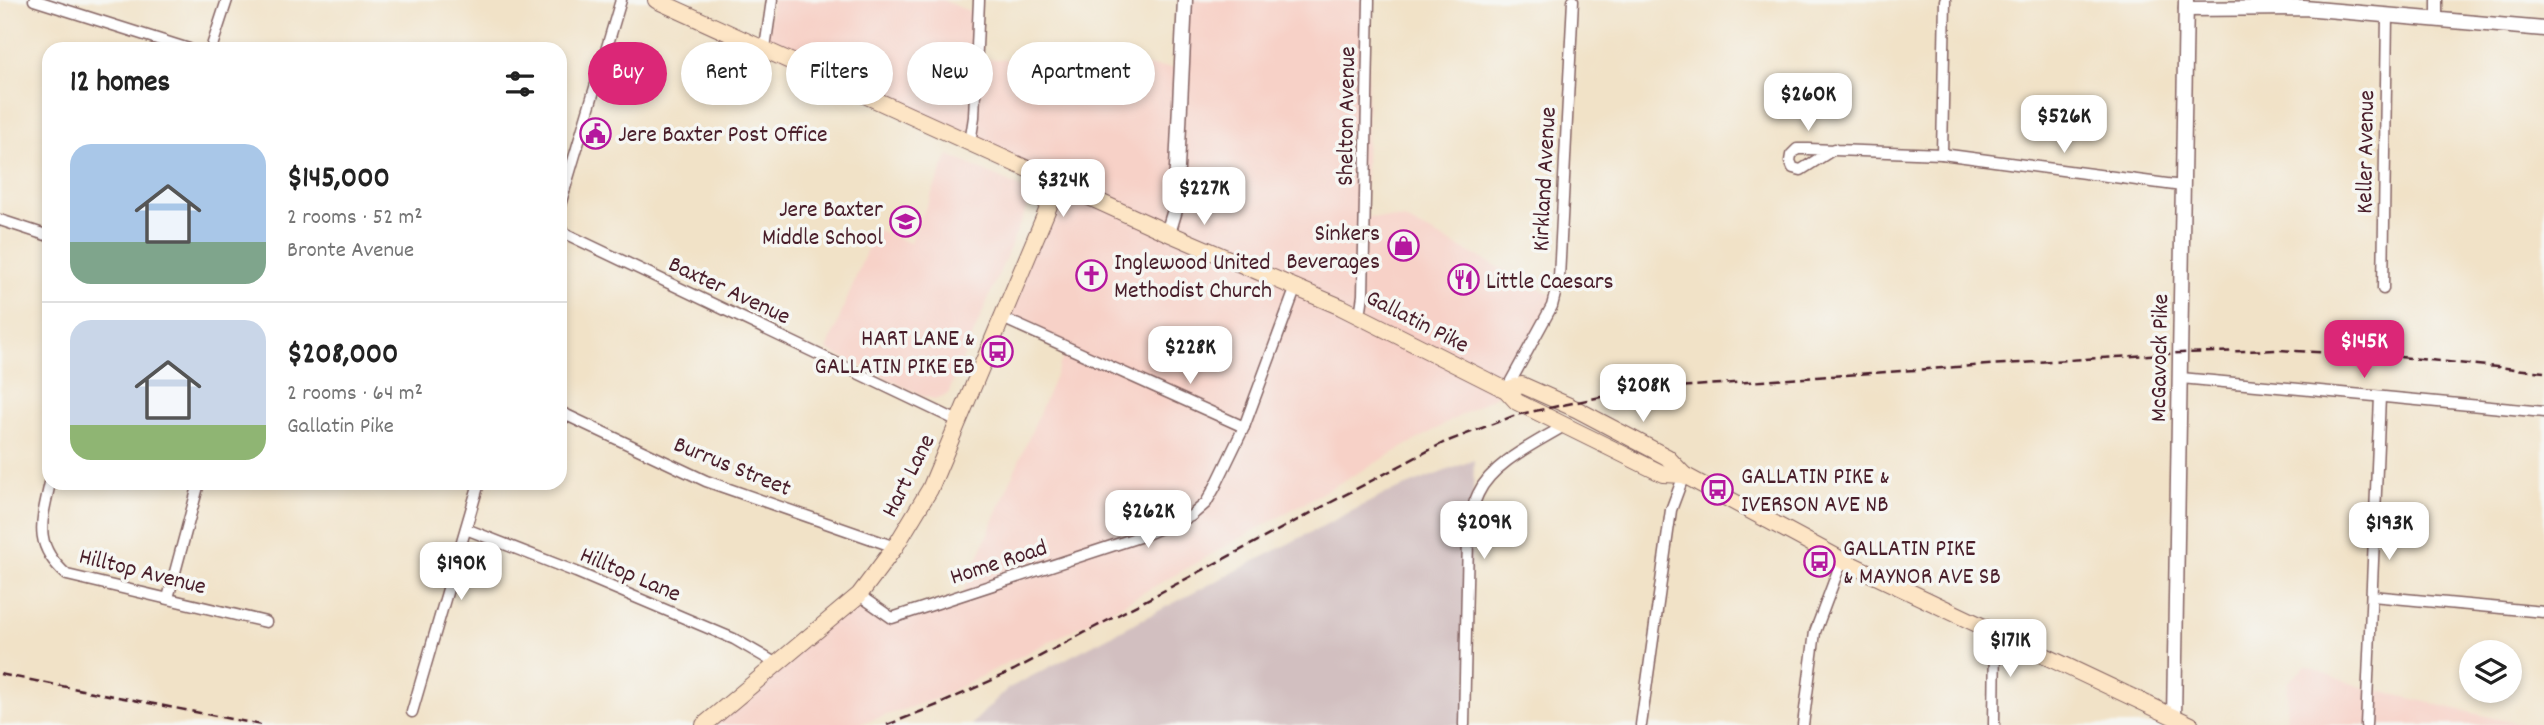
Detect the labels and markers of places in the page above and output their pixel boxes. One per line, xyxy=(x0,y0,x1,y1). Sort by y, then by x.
pin: $260K xyxy=(1759,74,1857,133)
pin: $526K xyxy=(2015,96,2113,155)
public building icon: Jere Baxter Post Office xyxy=(578,116,612,150)
place label: Jere Baxter Post Office xyxy=(618,119,828,153)
pin: $324K xyxy=(1014,160,1112,219)
pin: $227K xyxy=(1155,168,1253,227)
place label: Jere Baxter Middle School xyxy=(762,194,883,256)
school or university icon: Jere Baxter Middle School xyxy=(889,205,923,239)
place label: Sinkers Beverages xyxy=(1286,218,1380,280)
shop icon: Sinkers Beverages xyxy=(1386,229,1420,263)
place label: Inglewood United Methodist Church xyxy=(1114,247,1272,309)
church icon: Inglewood United Methodist Church xyxy=(1074,258,1108,292)
restaurant icon: Little Caesars xyxy=(1446,263,1480,297)
place label: Little Caesars xyxy=(1486,266,1614,300)
pin: $145K xyxy=(2315,320,2413,380)
place label: HART LANE & GALLATIN PIKE EB xyxy=(815,323,975,385)
pin: $228K xyxy=(1141,326,1239,386)
bus stop icon: HART LANE & GALLATIN PIKE EB xyxy=(981,334,1015,368)
pin: $208K xyxy=(1594,364,1692,424)
place label: GALLATIN PIKE & IVERSON AVE NB xyxy=(1741,461,1890,523)
bus stop icon: GALLATIN PIKE & IVERSON AVE NB xyxy=(1701,472,1735,506)
pin: $262K xyxy=(1099,490,1197,550)
pin: $209K xyxy=(1435,502,1533,561)
pin: $193K xyxy=(2340,503,2438,562)
place label: GALLATIN PIKE & MAYNOR AVE SB xyxy=(1843,533,2001,595)
pin: $190K xyxy=(412,542,510,602)
bus stop icon: GALLATIN PIKE & MAYNOR AVE SB xyxy=(1803,544,1837,578)
pin: $171K xyxy=(1961,620,2059,679)

